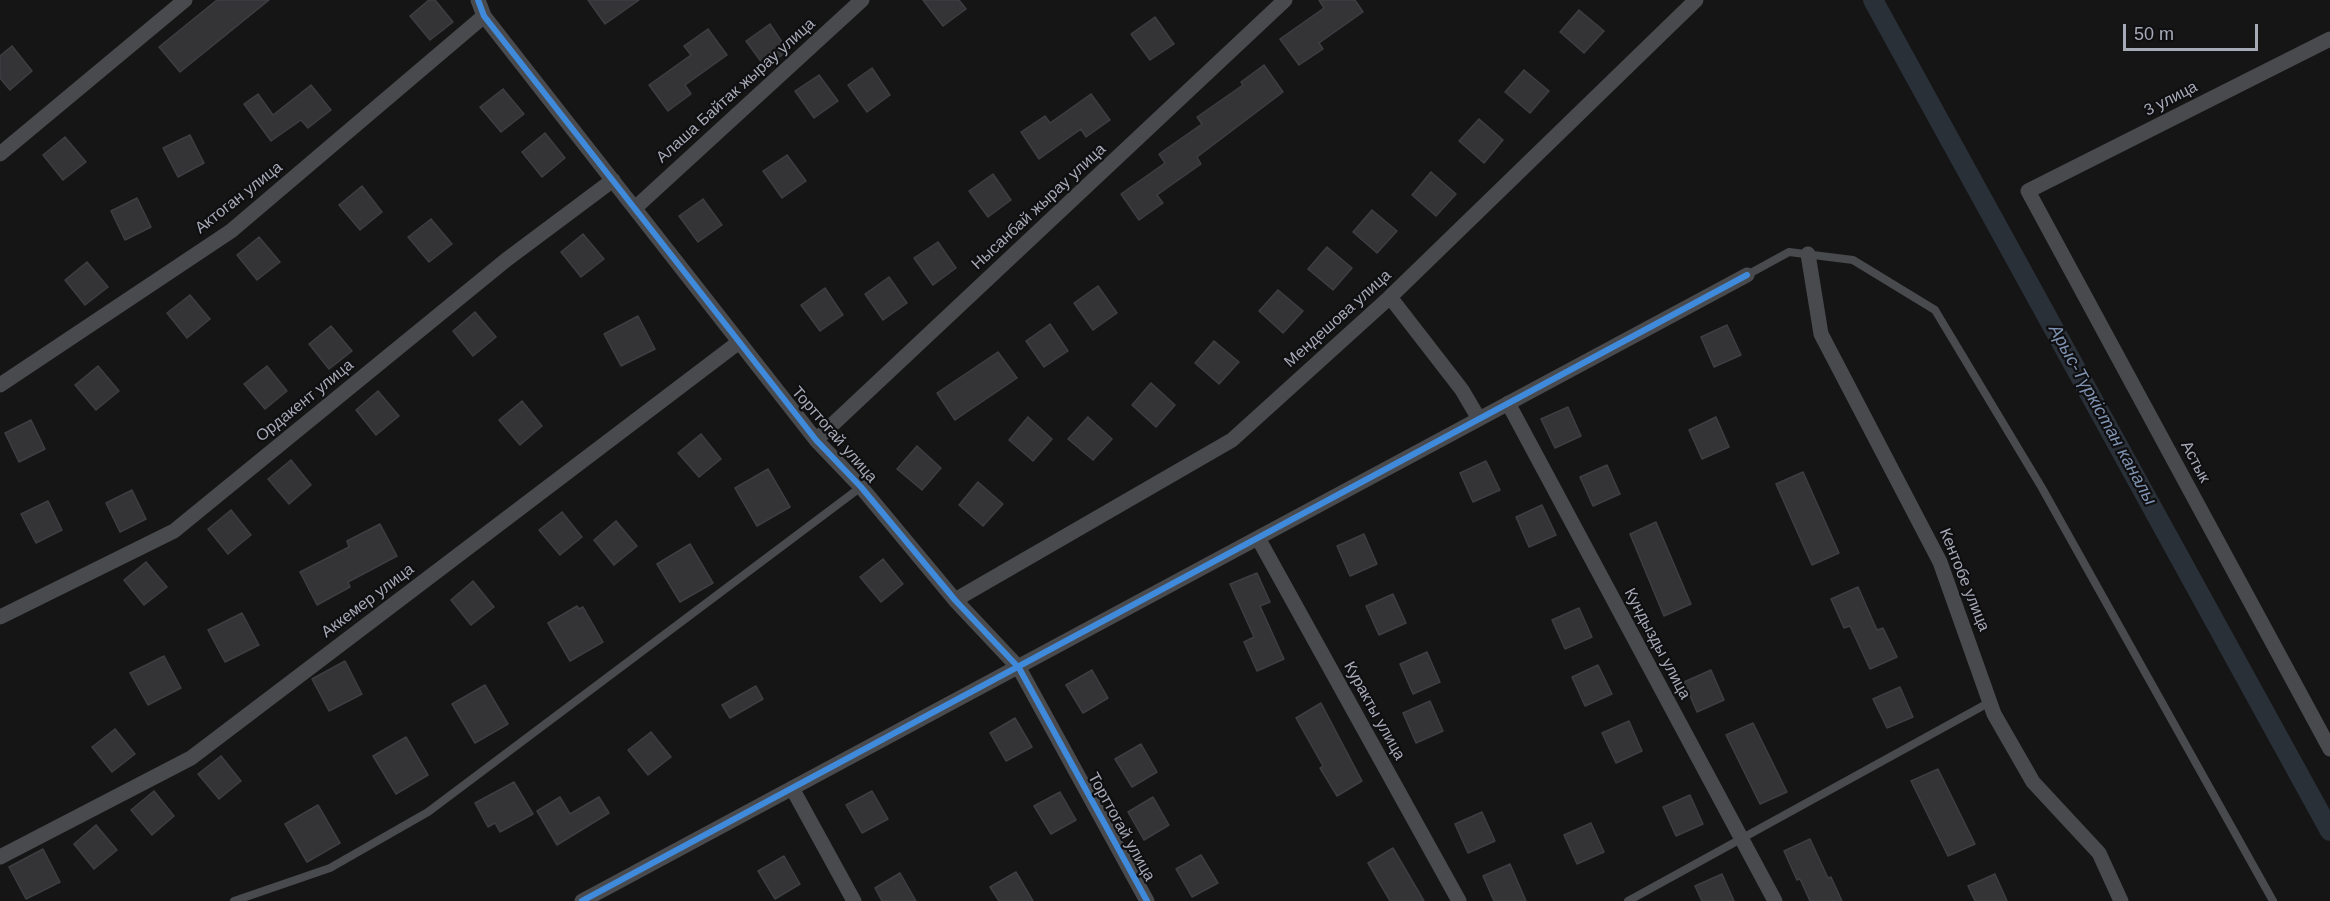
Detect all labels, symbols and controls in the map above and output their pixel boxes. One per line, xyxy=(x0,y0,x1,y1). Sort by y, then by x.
scale bar xyxy=(2126,12,2261,50)
street label: Алаша Байтак жырау улица xyxy=(653,15,819,167)
text: 50 m xyxy=(2134,24,2174,44)
street label: 3 улица xyxy=(2141,77,2201,121)
street label: Нысанбай жырау улица xyxy=(968,140,1110,274)
street label: Актоган улица xyxy=(192,158,286,238)
street label: Мендешова улица xyxy=(1281,266,1395,372)
water label: Арыс-Түркістан каналы xyxy=(2043,321,2161,509)
street label: Ордакент улица xyxy=(252,356,358,446)
street label: Торттогай улица xyxy=(787,383,881,487)
street label: Астык xyxy=(2176,438,2214,486)
street label: Кентобе улица xyxy=(1935,526,1993,634)
street label: Аккемер улица xyxy=(318,560,418,642)
street label: Кундызды улица xyxy=(1620,585,1694,703)
street label: Куракты улица xyxy=(1339,659,1409,763)
street label: Торттогай улица xyxy=(1083,769,1159,885)

